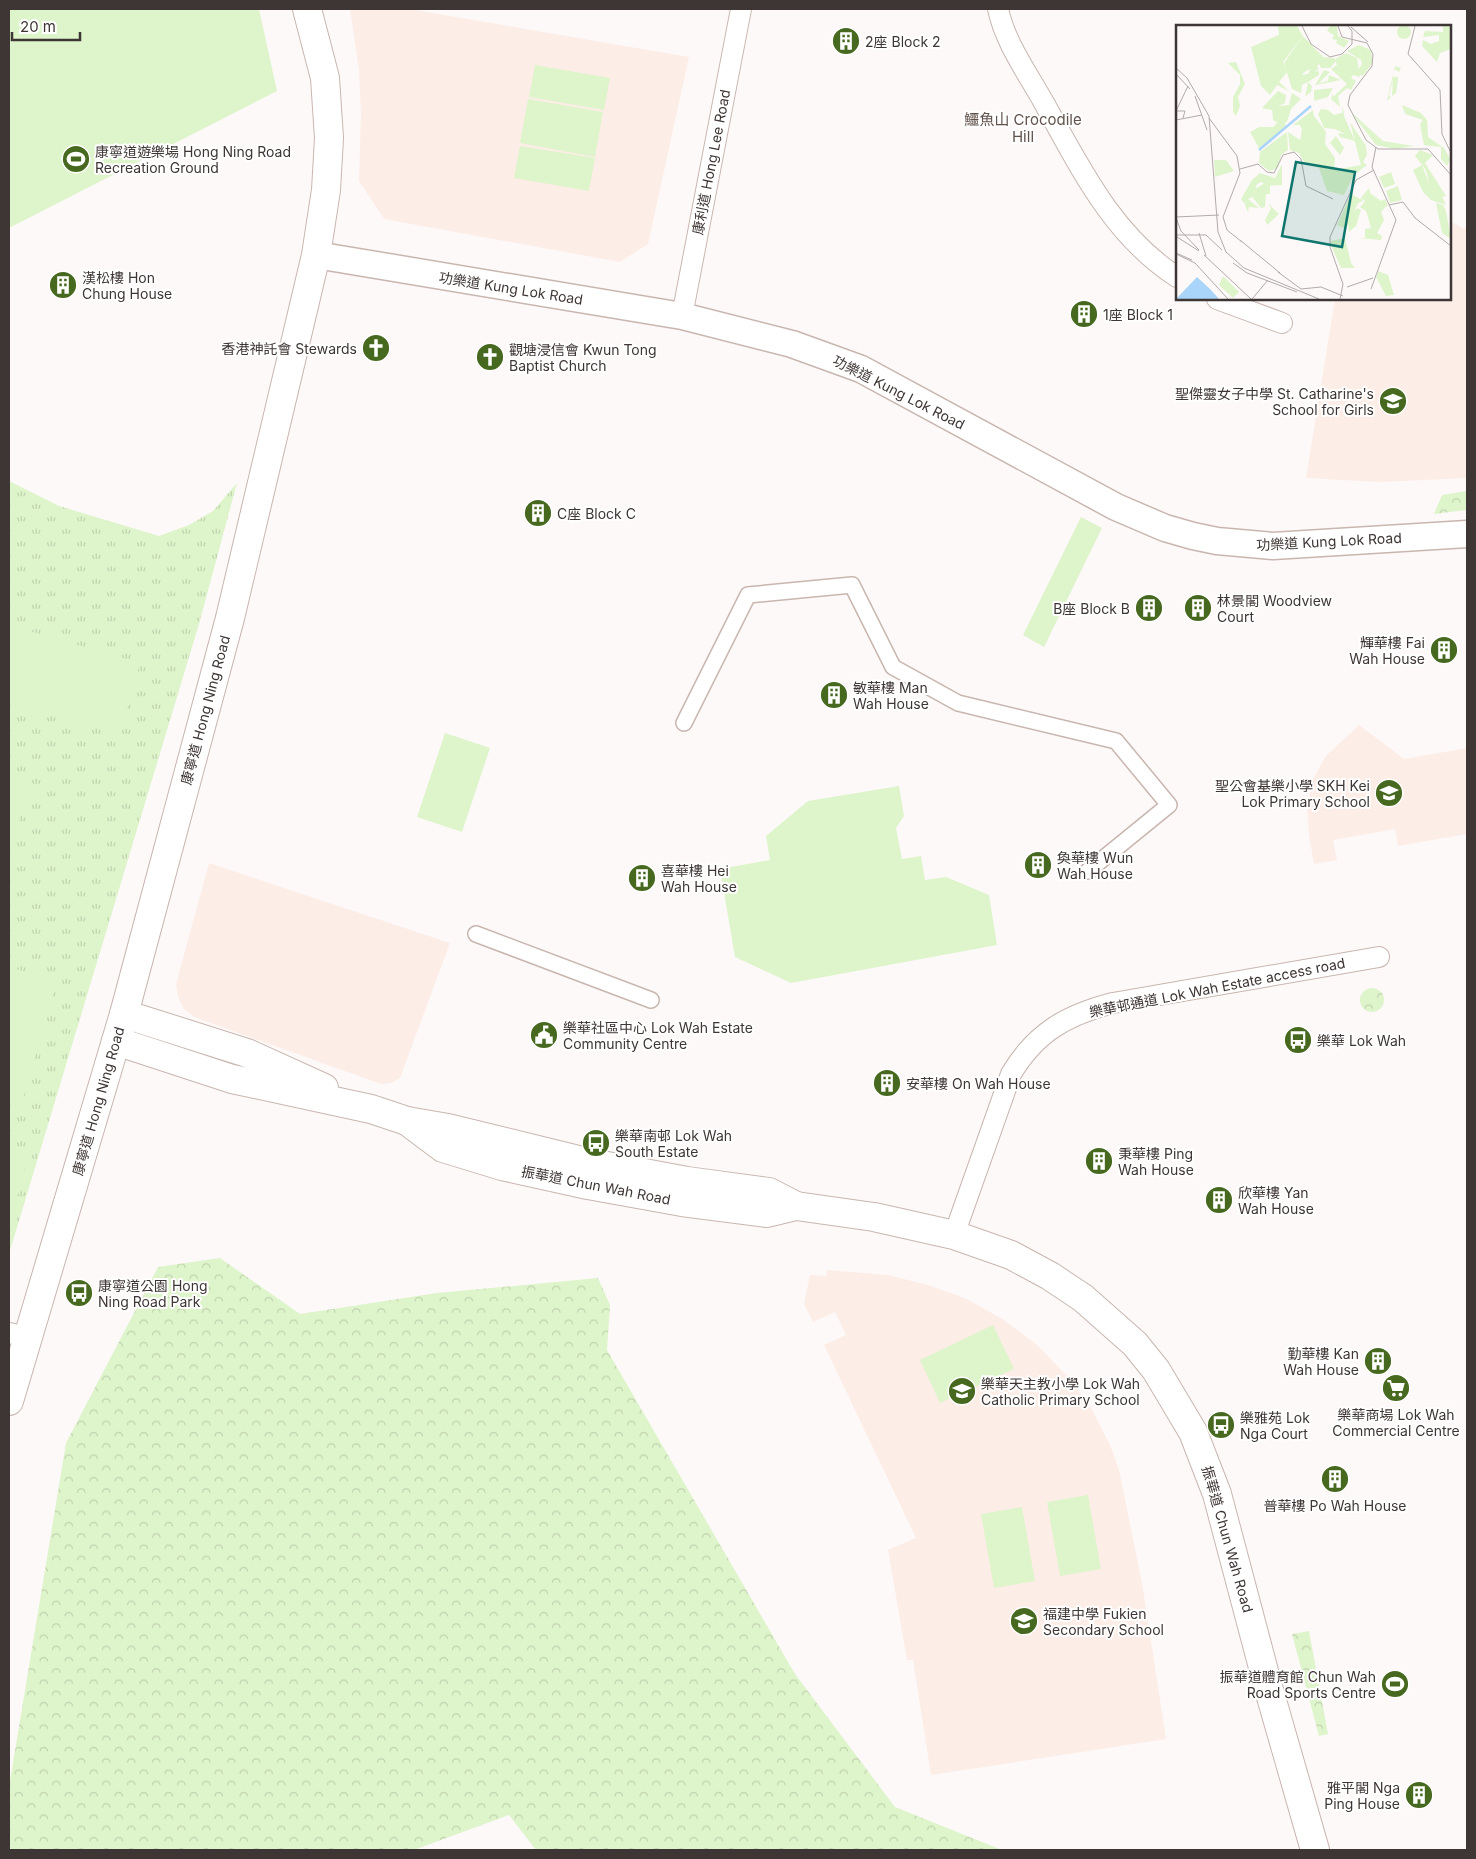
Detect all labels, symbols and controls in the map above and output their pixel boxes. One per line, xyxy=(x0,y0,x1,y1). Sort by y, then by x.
scale bar xyxy=(12,10,80,42)
text: 20 m xyxy=(20,17,56,36)
inset map xyxy=(1176,25,1451,300)
building icon: 2座 Block 2 xyxy=(831,26,861,56)
place label: 2座 Block 2 xyxy=(865,33,941,50)
street label: 康利道 Hong Lee Road xyxy=(689,88,733,236)
district label: 鱷魚山 Crocodile Hill xyxy=(964,110,1082,146)
place label: 康寧道遊樂場 Hong Ning Road Recreation Ground xyxy=(95,143,291,176)
sports icon: 康寧道遊樂場 Hong Ning Road Recreation Ground xyxy=(61,144,91,174)
street label: 功樂道 Kung Lok Road xyxy=(438,268,584,308)
place label: 漢松樓 Hon Chung House xyxy=(82,269,172,302)
building icon: 漢松樓 Hon Chung House xyxy=(48,270,78,300)
building icon: 1座 Block 1 xyxy=(1069,299,1099,329)
place label: 1座 Block 1 xyxy=(1103,306,1173,323)
church icon: 香港神託會 Stewards xyxy=(361,333,391,363)
place label: 香港神託會 Stewards xyxy=(221,340,357,357)
place label: 觀塘浸信會 Kwun Tong Baptist Church xyxy=(509,341,657,374)
church icon: 觀塘浸信會 Kwun Tong Baptist Church xyxy=(475,342,505,372)
street label: 功樂道 Kung Lok Road xyxy=(830,351,968,433)
place label: 聖傑靈女子中學 St. Catharine's School for Girls xyxy=(1175,385,1374,418)
school or university icon: 聖傑靈女子中學 St. Catharine's School for Girls xyxy=(1378,386,1408,416)
building icon: C座 Block C xyxy=(523,498,553,528)
place label: C座 Block C xyxy=(557,505,636,522)
street label: 功樂道 Kung Lok Road xyxy=(1256,529,1402,553)
place label: 林景閣 Woodview Court xyxy=(1217,592,1332,625)
building icon: B座 Block B xyxy=(1134,593,1164,623)
building icon: 林景閣 Woodview Court xyxy=(1183,593,1213,623)
place label: B座 Block B xyxy=(1053,600,1130,617)
street label: 康寧道 Hong Ning Road xyxy=(177,633,233,787)
place label: 輝華樓 Fai Wah House xyxy=(1349,634,1425,667)
building icon: 輝華樓 Fai Wah House xyxy=(1429,635,1459,665)
place label: 敏華樓 Man Wah House xyxy=(853,679,929,712)
building icon: 敏華樓 Man Wah House xyxy=(819,680,849,710)
place label: 聖公會基樂小學 SKH Kei Lok Primary School xyxy=(1215,777,1370,810)
school or university icon: 聖公會基樂小學 SKH Kei Lok Primary School xyxy=(1374,778,1404,808)
place label: 奐華樓 Wun Wah House xyxy=(1057,849,1133,882)
building icon: 奐華樓 Wun Wah House xyxy=(1023,850,1053,880)
place label: 喜華樓 Hei Wah House xyxy=(661,862,737,895)
building icon: 喜華樓 Hei Wah House xyxy=(627,863,657,893)
street label: 樂華邨通道 Lok Wah Estate access road xyxy=(1087,954,1347,1020)
place label: 樂華社區中心 Lok Wah Estate Community Centre xyxy=(563,1019,753,1052)
public building icon: 樂華社區中心 Lok Wah Estate Community Centre xyxy=(529,1020,559,1050)
street label: 康寧道 Hong Ning Road xyxy=(69,1025,127,1177)
bus stop icon: 樂華 Lok Wah xyxy=(1283,1025,1313,1055)
place label: 樂華 Lok Wah xyxy=(1317,1032,1406,1049)
building icon: 安華樓 On Wah House xyxy=(872,1068,902,1098)
place label: 安華樓 On Wah House xyxy=(906,1075,1051,1092)
place label: 樂華南邨 Lok Wah South Estate xyxy=(615,1127,732,1160)
bus stop icon: 樂華南邨 Lok Wah South Estate xyxy=(581,1128,611,1158)
place label: 秉華樓 Ping Wah House xyxy=(1118,1145,1194,1178)
building icon: 秉華樓 Ping Wah House xyxy=(1084,1146,1114,1176)
street label: 振華道 Chun Wah Road xyxy=(520,1162,672,1208)
place label: 欣華樓 Yan Wah House xyxy=(1238,1184,1314,1217)
building icon: 欣華樓 Yan Wah House xyxy=(1204,1185,1234,1215)
place label: 康寧道公園 Hong Ning Road Park xyxy=(98,1277,208,1310)
bus stop icon: 康寧道公園 Hong Ning Road Park xyxy=(64,1278,94,1308)
place label: 勤華樓 Kan Wah House xyxy=(1283,1345,1359,1378)
building icon: 勤華樓 Kan Wah House xyxy=(1363,1346,1393,1376)
supermarket icon: 樂華商場 Lok Wah Commercial Centre xyxy=(1381,1373,1411,1403)
place label: 樂華天主教小學 Lok Wah Catholic Primary School xyxy=(981,1375,1140,1408)
school or university icon: 樂華天主教小學 Lok Wah Catholic Primary School xyxy=(947,1376,977,1406)
place label: 樂華商場 Lok Wah Commercial Centre xyxy=(1332,1406,1460,1439)
place label: 樂雅苑 Lok Nga Court xyxy=(1240,1409,1310,1442)
bus stop icon: 樂雅苑 Lok Nga Court xyxy=(1206,1410,1236,1440)
street label: 振華道 Chun Wah Road xyxy=(1199,1464,1257,1614)
building icon: 普華樓 Po Wah House xyxy=(1320,1464,1350,1494)
place label: 普華樓 Po Wah House xyxy=(1264,1497,1406,1514)
place label: 福建中學 Fukien Secondary School xyxy=(1043,1605,1164,1638)
school or university icon: 福建中學 Fukien Secondary School xyxy=(1009,1606,1039,1636)
place label: 振華道體育館 Chun Wah Road Sports Centre xyxy=(1220,1668,1376,1701)
sports icon: 振華道體育館 Chun Wah Road Sports Centre xyxy=(1380,1669,1410,1699)
place label: 雅平閣 Nga Ping House xyxy=(1324,1779,1400,1812)
building icon: 雅平閣 Nga Ping House xyxy=(1404,1780,1434,1810)

